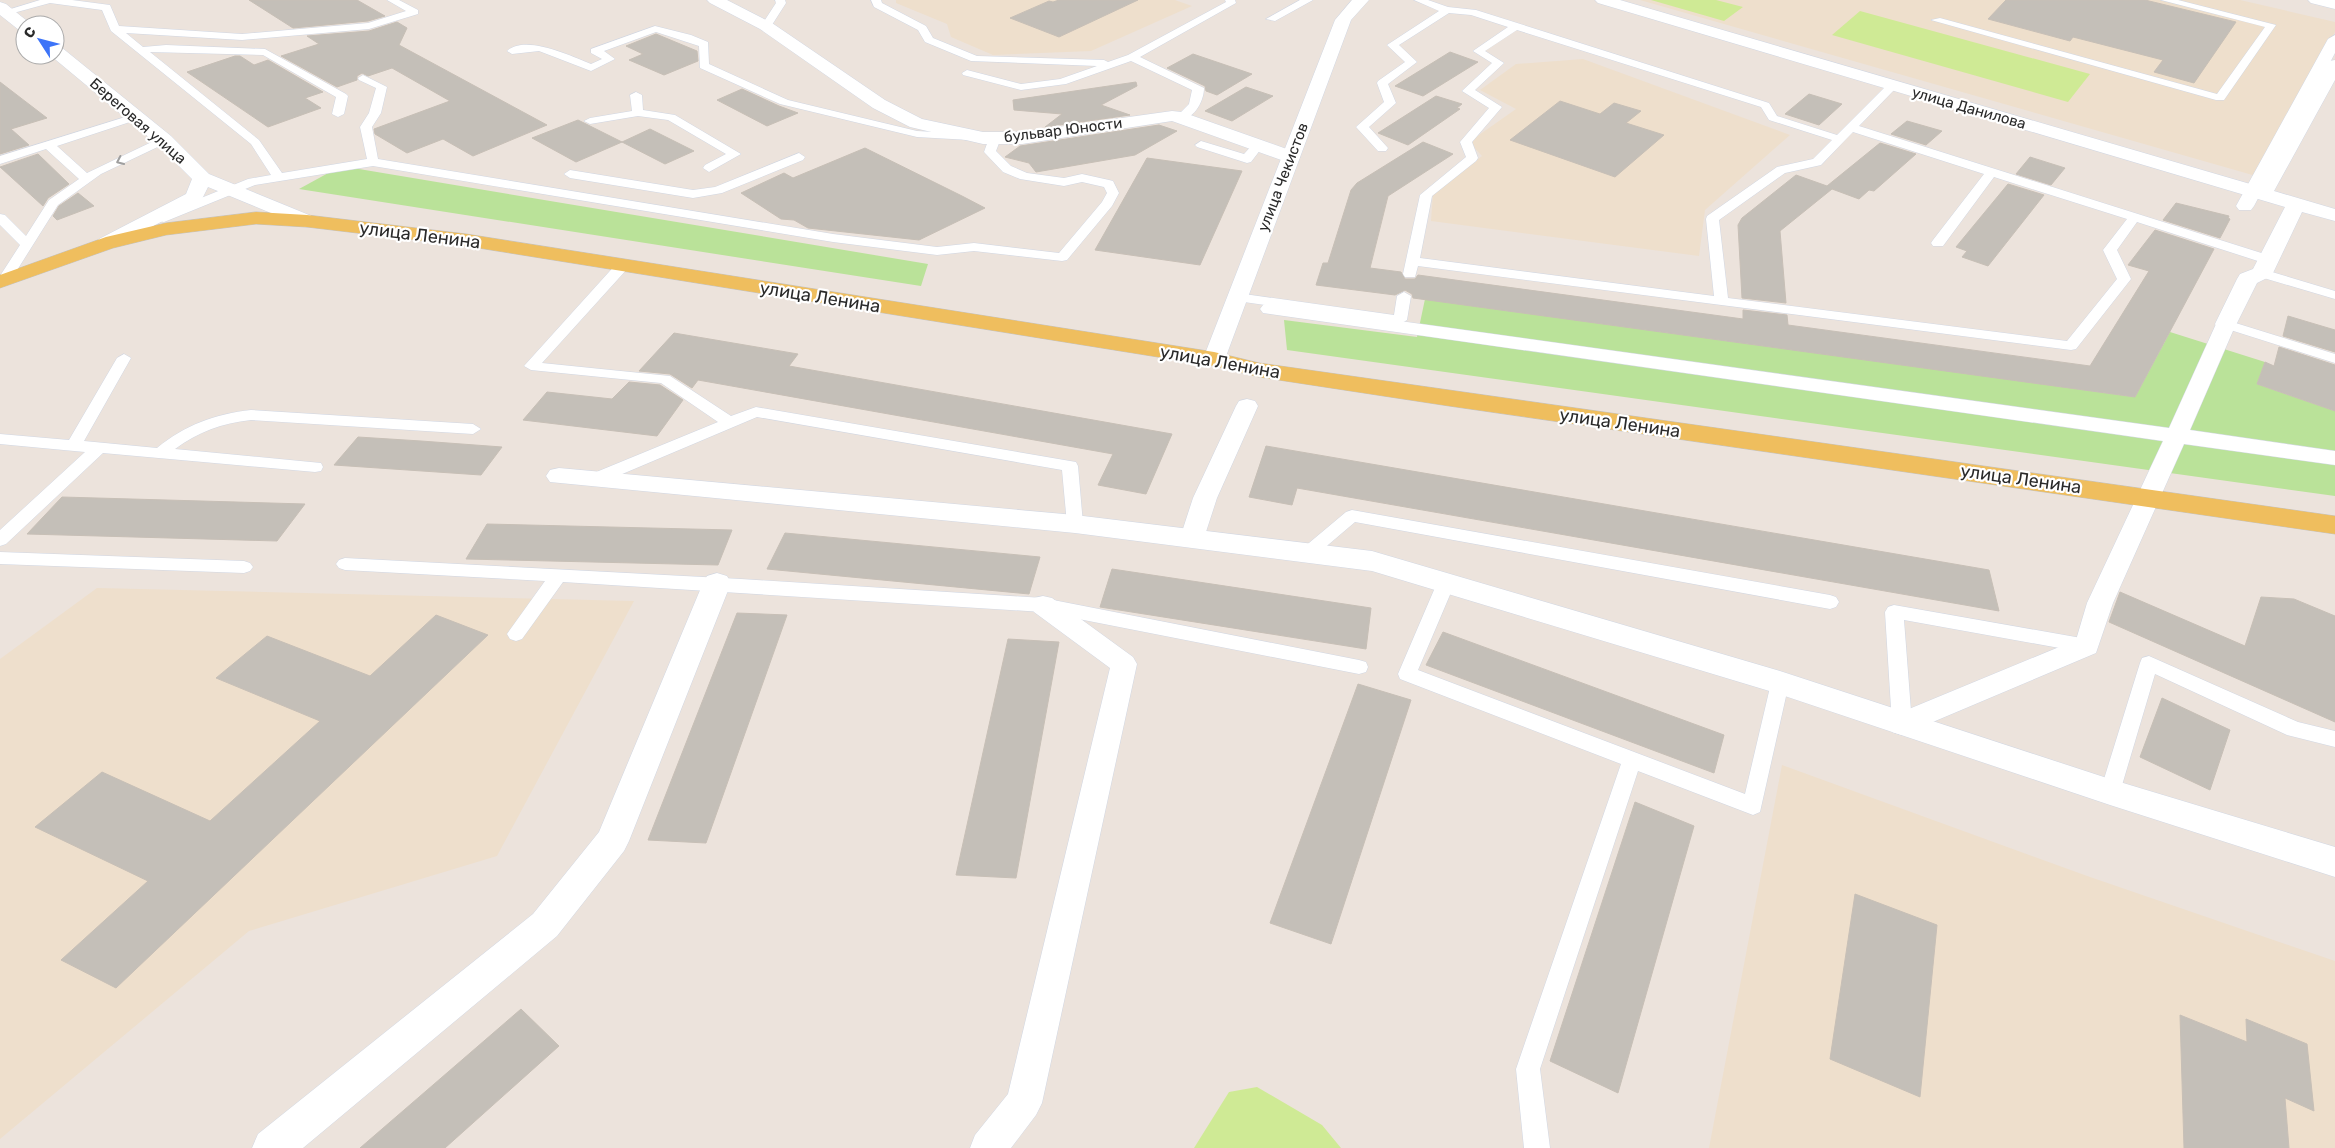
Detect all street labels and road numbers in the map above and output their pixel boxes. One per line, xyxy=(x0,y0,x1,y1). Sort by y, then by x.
street label: Береговая улица xyxy=(86,74,190,168)
street label: улица Данилова xyxy=(1910,83,2028,133)
street label: бульвар Юности xyxy=(1003,114,1123,146)
street label: улица Чекистов xyxy=(1254,120,1312,234)
street label: улица Ленина xyxy=(358,217,482,253)
street label: улица Ленина xyxy=(758,277,882,317)
street label: улица Ленина xyxy=(1158,341,1282,383)
street label: улица Ленина xyxy=(1558,404,1682,442)
street label: улица Ленина xyxy=(1959,460,2083,498)

